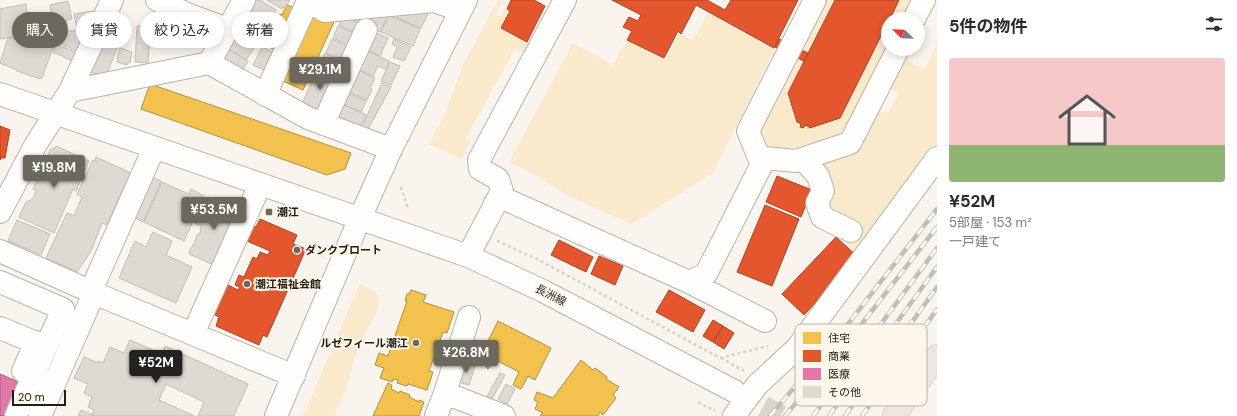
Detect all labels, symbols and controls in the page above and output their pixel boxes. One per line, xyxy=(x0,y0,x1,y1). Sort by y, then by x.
chip: 購入 xyxy=(12,12,68,48)
chip: 賃貸 xyxy=(76,12,132,48)
chip: 絞り込み xyxy=(140,12,224,48)
chip: 新着 xyxy=(232,12,288,48)
north arrow xyxy=(881,12,925,56)
map controls xyxy=(881,12,925,56)
icon: filters xyxy=(1203,13,1225,35)
text: 5件の物件 xyxy=(949,15,1028,37)
pin: ¥29.1M xyxy=(287,57,353,91)
text: ¥29.1M xyxy=(299,61,341,78)
icon: home xyxy=(1051,84,1123,156)
pin: ¥19.8M xyxy=(21,155,87,189)
text: ¥19.8M xyxy=(32,159,76,176)
text: ¥52M xyxy=(949,190,995,212)
pin: ¥53.5M xyxy=(181,197,247,231)
text: ¥53.5M xyxy=(190,201,238,218)
place label: 潮江 xyxy=(277,205,299,219)
marker: 潮江 xyxy=(264,207,274,217)
text: 5部屋 · 153 m² xyxy=(949,214,1031,231)
text: 一戸建て xyxy=(949,233,1001,250)
place label: ダンクブロート xyxy=(305,243,382,257)
marker: ダンクブロート xyxy=(292,245,302,255)
place label: 潮江福祉会館 xyxy=(255,277,321,291)
marker: 潮江福祉会館 xyxy=(242,279,252,289)
street label: 長洲線 xyxy=(533,281,569,309)
legend xyxy=(795,324,927,406)
text: 住宅 xyxy=(828,331,850,345)
place label: ルゼフィール潮江 xyxy=(320,336,408,350)
marker: ルゼフィール潮江 xyxy=(411,338,421,348)
pin: ¥26.8M xyxy=(433,340,499,374)
text: ¥26.8M xyxy=(443,344,489,361)
text: 商業 xyxy=(828,349,850,363)
pin: ¥52M xyxy=(132,350,180,384)
text: ¥52M xyxy=(138,354,174,371)
text: 医療 xyxy=(828,367,850,381)
text: その他 xyxy=(828,385,861,399)
scale bar xyxy=(12,388,66,407)
text: 20 m xyxy=(18,390,44,404)

